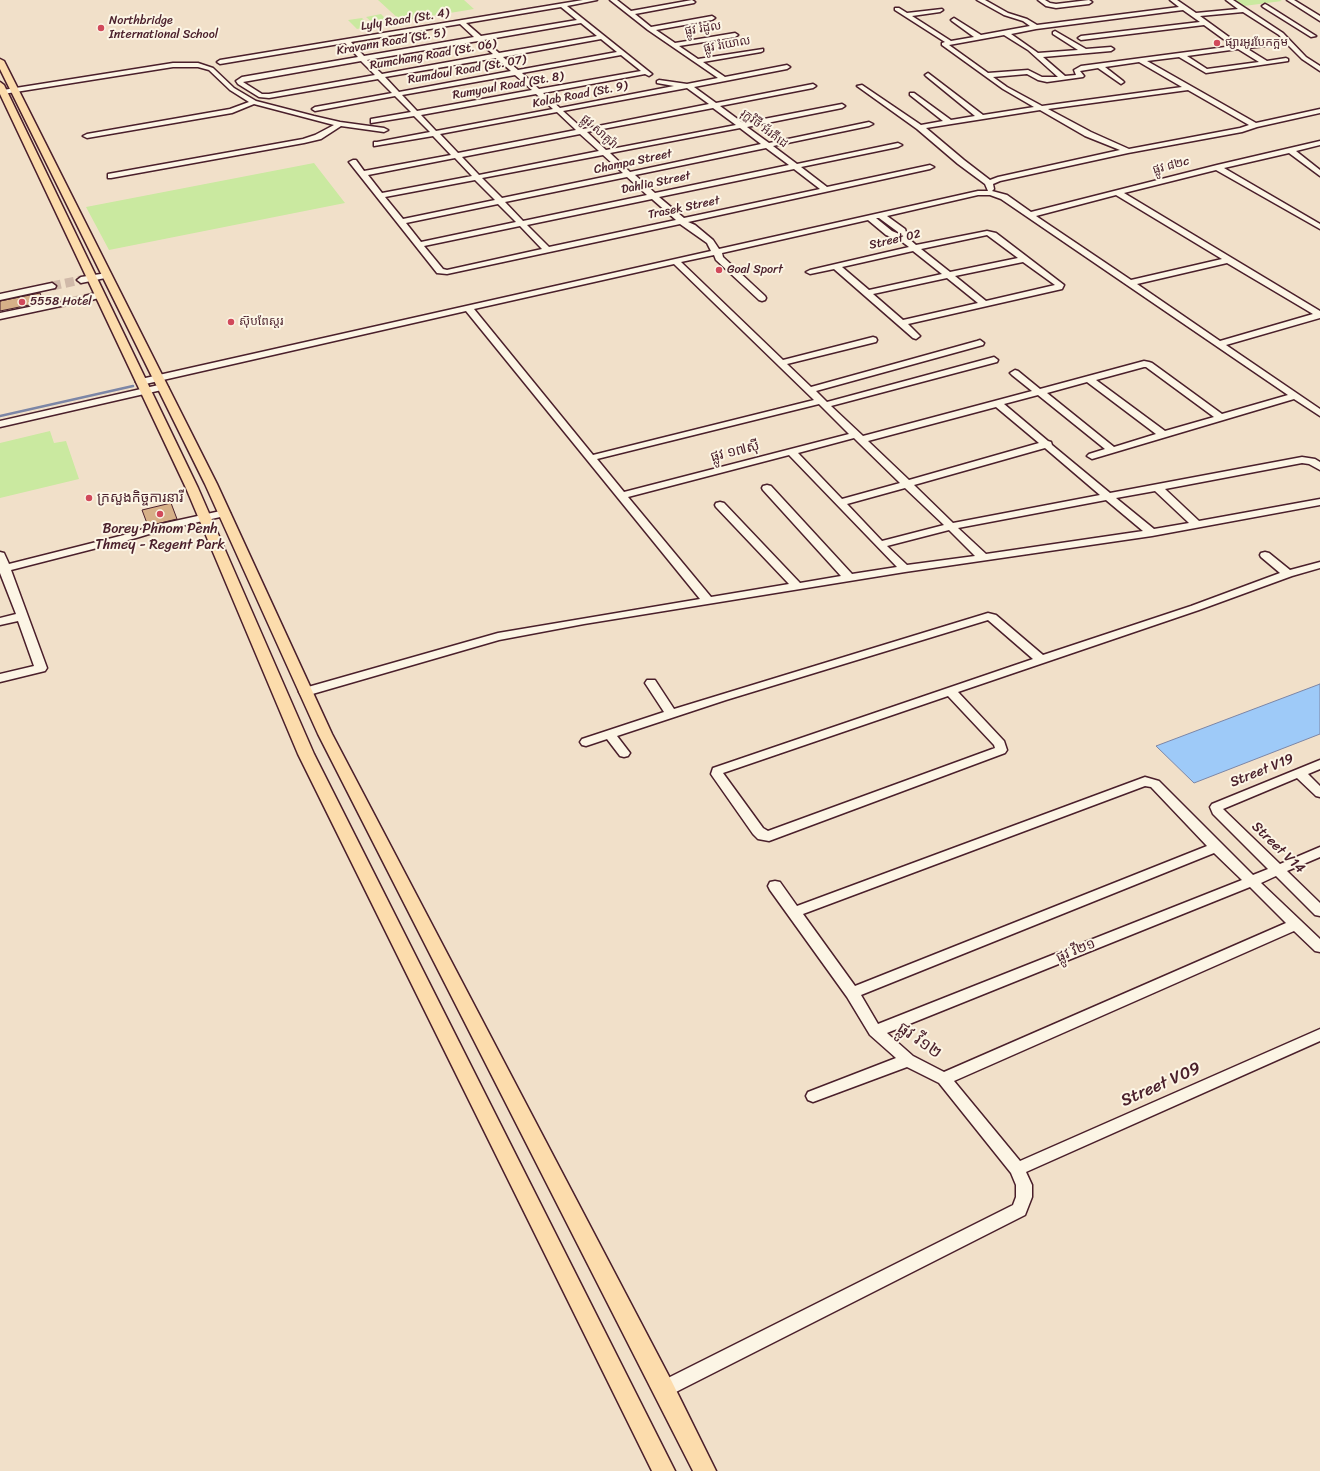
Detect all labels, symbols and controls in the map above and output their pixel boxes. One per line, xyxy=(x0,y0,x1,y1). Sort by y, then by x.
street label: Lyly Road (St. 4) xyxy=(360,6,450,34)
place label: Northbridge International School xyxy=(109,14,218,42)
street label: ផ្លូវ រំដូល xyxy=(684,19,722,39)
marker: Northbridge International School xyxy=(96,23,106,33)
street label: Kravann Road (St. 5) xyxy=(336,25,446,59)
street label: ផ្លូវ រំយោល xyxy=(702,34,752,56)
place label: ផ្សារអូរបែកក្អម xyxy=(1225,36,1288,50)
street label: Rumchang Road (St. 06) xyxy=(369,37,497,73)
marker: ផ្សារអូរបែកក្អម xyxy=(1212,38,1222,48)
street label: Rumdoul Road (St. 07) xyxy=(407,53,527,87)
street label: Rumyoul Road (St. 8) xyxy=(451,69,565,103)
street label: Kolab Road (St. 9) xyxy=(531,79,629,111)
street label: រុក្ខវិថី អ័រគីដេ xyxy=(738,107,790,151)
street label: ផ្លូវ សាគូរ៉ា xyxy=(578,112,620,152)
street label: Champa Street xyxy=(593,147,673,177)
street label: ផ្លូវ ៨២c xyxy=(1151,154,1191,178)
street label: Dahlia Street xyxy=(620,169,692,197)
street label: Trasek Street xyxy=(647,193,721,223)
street label: Street 02 xyxy=(868,227,922,253)
place label: Goal Sport xyxy=(727,263,783,277)
marker: Goal Sport xyxy=(714,265,724,275)
place label: 5558 Hotel xyxy=(30,295,92,309)
marker: 5558 Hotel xyxy=(17,297,27,307)
place label: ស៊ុបពែស្តរ xyxy=(239,315,283,329)
marker: ស៊ុបពែស្តរ xyxy=(226,317,236,327)
street label: ផ្លូវ ១៧ស៊ី xyxy=(709,438,761,466)
place label: ក្រសួងកិច្ចការនារី xyxy=(97,490,183,506)
marker: ក្រសួងកិច្ចការនារី xyxy=(84,493,94,503)
marker: Borey Phnom Penh Thmey - Regent Park xyxy=(155,509,165,519)
place label: Borey Phnom Penh Thmey - Regent Park xyxy=(95,521,225,554)
street label: Street V19 xyxy=(1228,751,1296,791)
street label: Street V14 xyxy=(1248,819,1308,877)
street label: ផ្លូវ វី២១ xyxy=(1054,936,1098,966)
street label: ផ្លូវ វី១២ xyxy=(893,1018,945,1064)
street label: Street V09 xyxy=(1118,1058,1204,1112)

